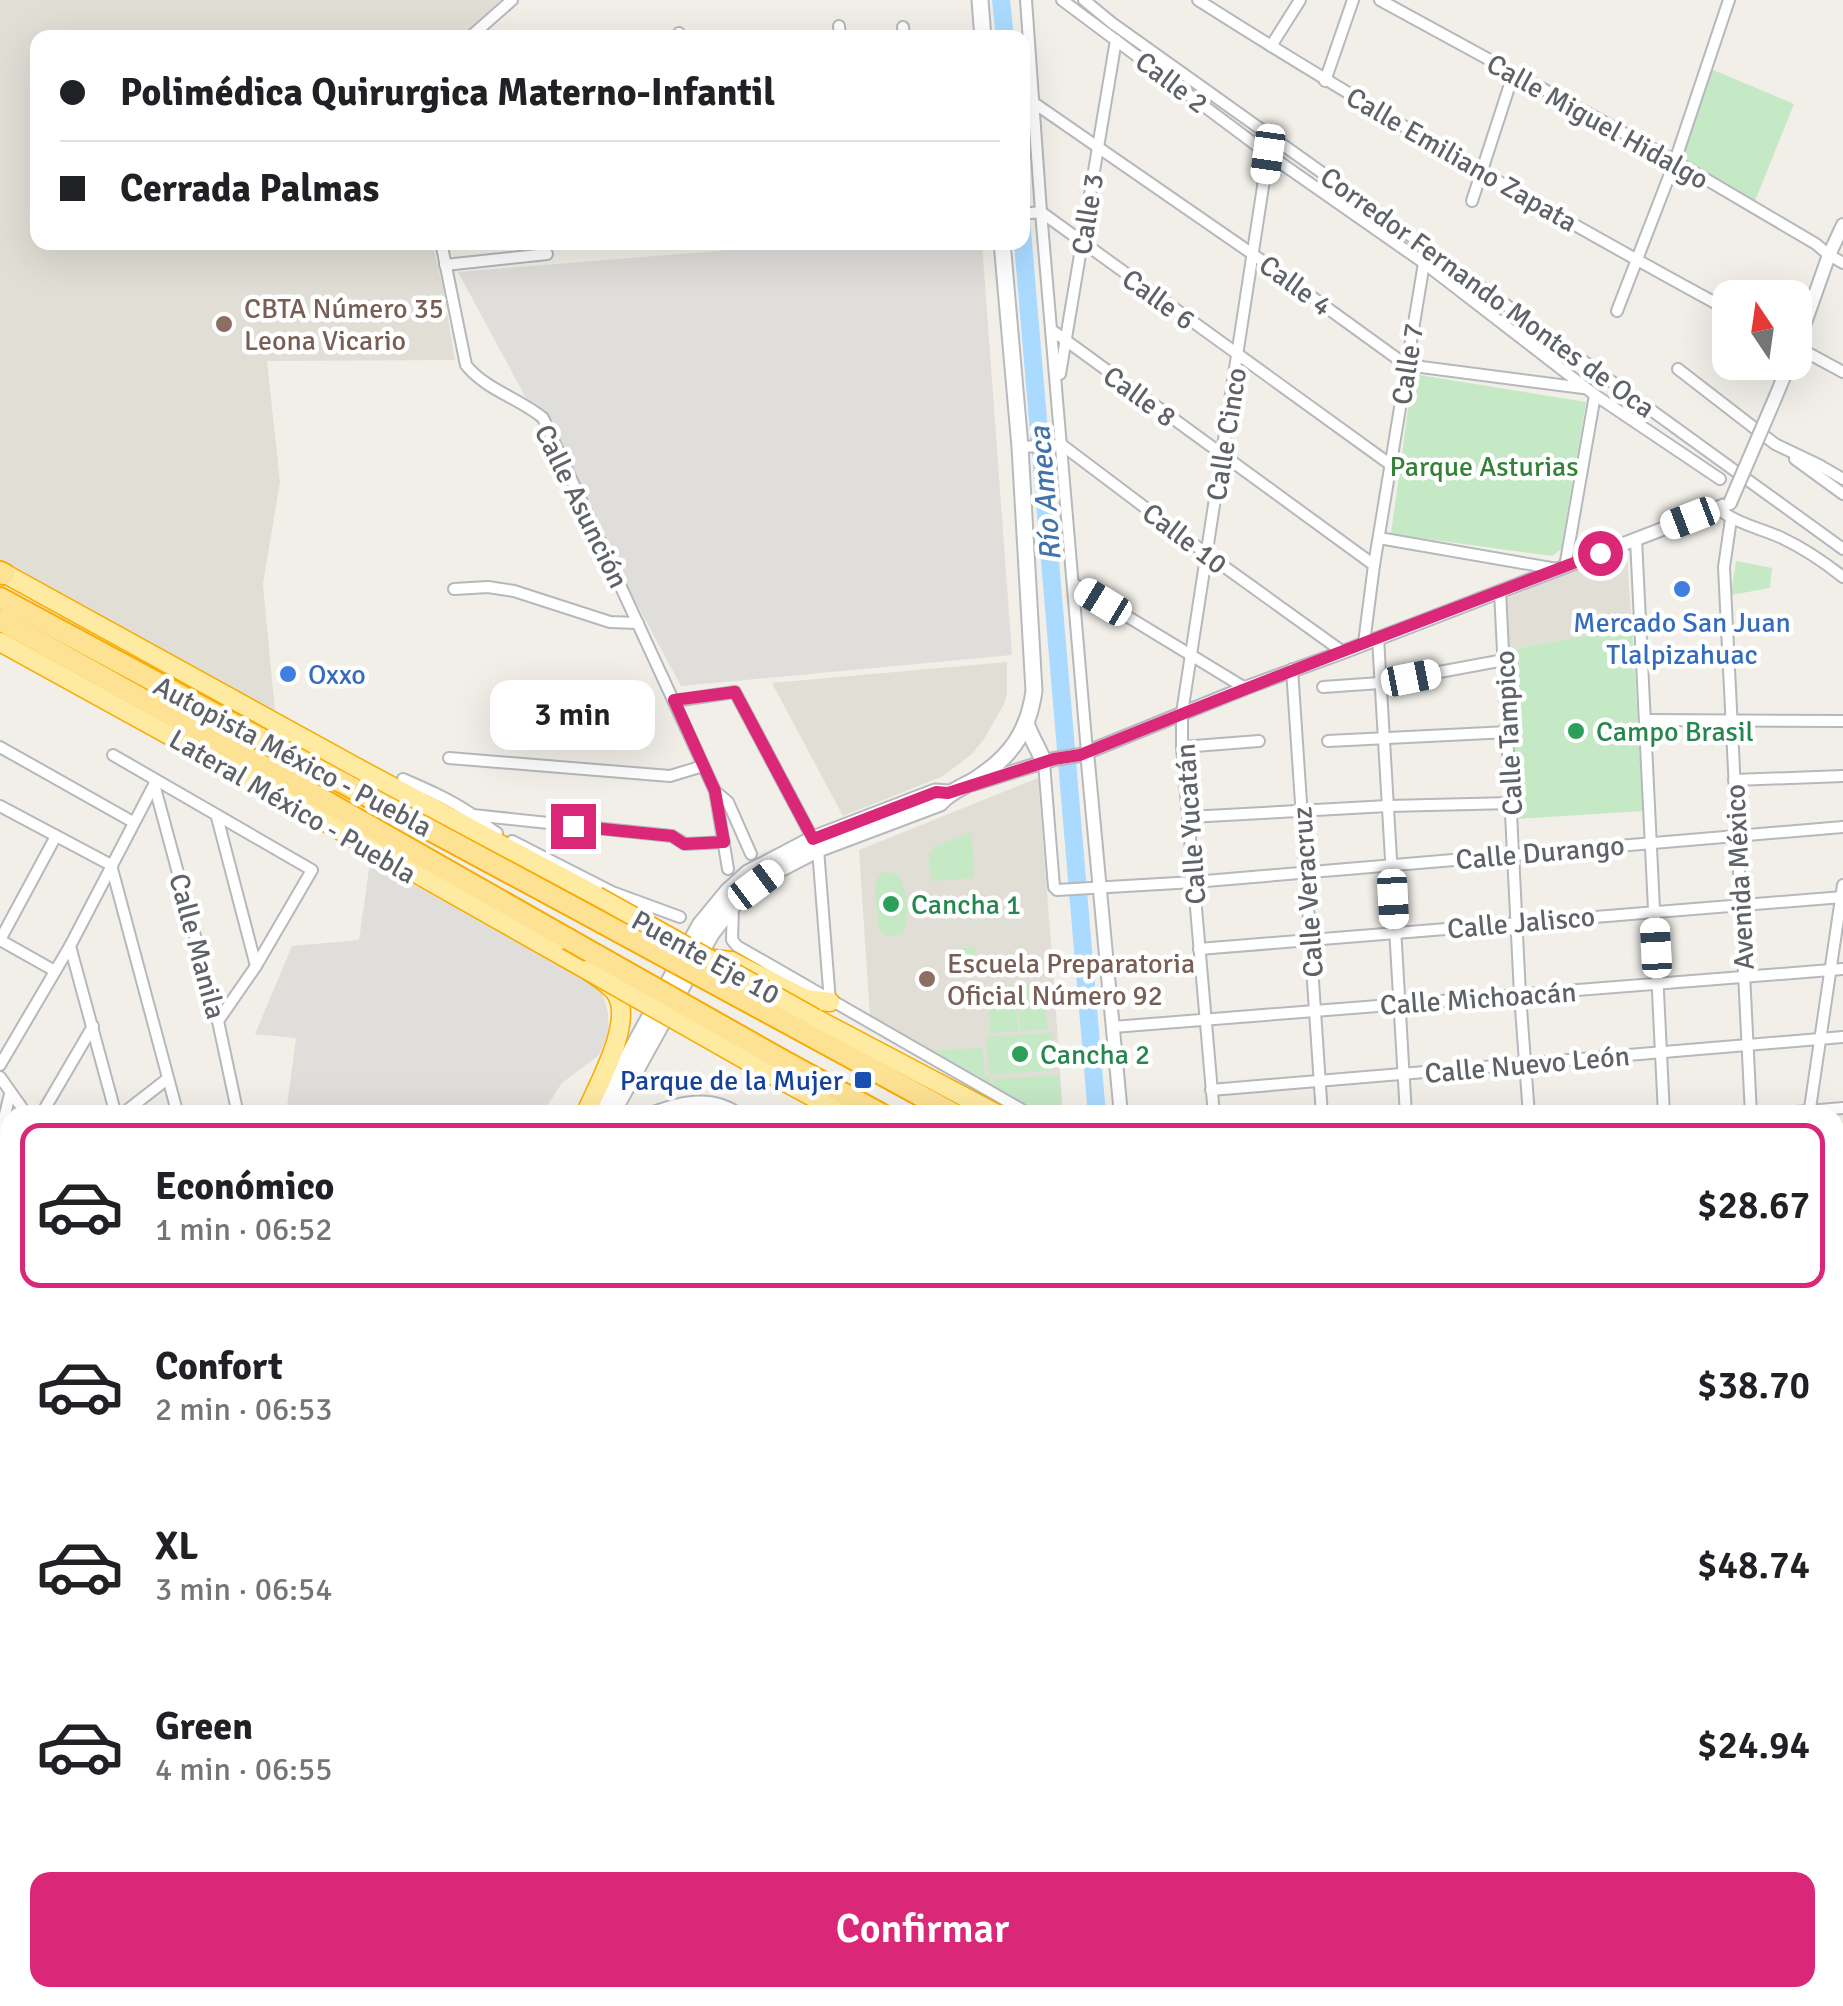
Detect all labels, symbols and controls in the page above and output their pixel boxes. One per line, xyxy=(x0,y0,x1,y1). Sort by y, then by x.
street label: Calle 2 xyxy=(1128,45,1214,121)
street label: Calle Miguel Hidalgo xyxy=(1481,47,1714,197)
text: Polimédica Quirurgica Materno-Infantil xyxy=(120,69,775,116)
street label: Calle Emiliano Zapata xyxy=(1340,80,1583,240)
car xyxy=(1249,122,1287,186)
street label: Corredor Fernando Montes de Oca xyxy=(1314,160,1661,426)
text: Cerrada Palmas xyxy=(120,165,379,212)
street label: Calle 3 xyxy=(1065,171,1111,257)
street label: Calle 4 xyxy=(1252,248,1339,324)
street label: Calle 6 xyxy=(1115,262,1202,338)
north arrow xyxy=(1712,280,1812,380)
map controls xyxy=(1712,280,1812,380)
place label: CBTA Número 35 Leona Vicario xyxy=(244,292,444,358)
marker: CBTA Número 35 Leona Vicario xyxy=(213,313,235,335)
street label: Calle 7 xyxy=(1385,321,1431,407)
street label: Calle 8 xyxy=(1096,359,1183,435)
street label: Calle Cinco xyxy=(1200,365,1254,503)
street label: Calle Asunción xyxy=(527,419,635,594)
water label: Río Ameca xyxy=(1021,424,1070,563)
park label: Parque Asturias xyxy=(1389,450,1579,484)
car xyxy=(1657,493,1723,543)
street label: Calle 10 xyxy=(1135,496,1233,582)
route start xyxy=(1578,531,1623,576)
car xyxy=(1070,574,1136,630)
marker: Mercado San Juan Tlalpizahuac xyxy=(1671,578,1693,600)
place label: Mercado San Juan Tlalpizahuac xyxy=(1573,606,1791,672)
street label: Calle Tampico xyxy=(1488,650,1530,816)
place label: Oxxo xyxy=(308,658,366,692)
car xyxy=(1379,658,1443,698)
marker: Oxxo xyxy=(277,663,299,685)
street label: Autopista México - Puebla xyxy=(148,669,437,845)
callout: 3 min xyxy=(490,681,656,751)
text: 3 min xyxy=(534,695,611,734)
place label: Campo Brasil xyxy=(1596,715,1754,749)
marker: Campo Brasil xyxy=(1565,720,1587,742)
street label: Lateral México - Puebla xyxy=(163,722,422,891)
street label: Calle Yucatán xyxy=(1168,742,1214,906)
street label: Avenida México xyxy=(1718,783,1762,971)
route end xyxy=(551,804,596,849)
street label: Calle Veracruz xyxy=(1285,805,1331,978)
street label: Calle Durango xyxy=(1454,829,1626,877)
car xyxy=(723,855,789,915)
car xyxy=(1376,868,1410,930)
street label: Calle Manila xyxy=(161,870,233,1023)
place label: Cancha 1 xyxy=(911,888,1021,922)
marker: Cancha 1 xyxy=(880,893,902,915)
street label: Calle Jalisco xyxy=(1446,900,1597,946)
street label: Puente Eje 10 xyxy=(626,903,785,1012)
car xyxy=(1639,917,1673,979)
place label: Escuela Preparatoria Oficial Número 92 xyxy=(947,947,1195,1013)
marker: Escuela Preparatoria Oficial Número 92 xyxy=(916,968,938,990)
street label: Calle Michoacán xyxy=(1379,975,1577,1023)
place label: Cancha 2 xyxy=(1040,1038,1150,1072)
street label: Calle Nuevo León xyxy=(1423,1039,1631,1091)
marker: Cancha 2 xyxy=(1009,1043,1031,1065)
place label: Parque de la Mujer xyxy=(620,1064,844,1098)
marker: Parque de la Mujer xyxy=(852,1069,874,1091)
icon: car xyxy=(35,1161,125,1251)
text: Económico xyxy=(155,1163,334,1210)
text: $28.67 xyxy=(1697,1182,1810,1229)
text: 1 min · 06:52 xyxy=(155,1210,333,1249)
icon: car xyxy=(35,1341,125,1431)
text: Confort xyxy=(155,1343,283,1390)
text: $38.70 xyxy=(1697,1362,1810,1409)
text: 2 min · 06:53 xyxy=(155,1390,333,1429)
icon: car xyxy=(35,1521,125,1611)
text: XL xyxy=(155,1523,198,1570)
text: $48.74 xyxy=(1697,1542,1810,1589)
text: 3 min · 06:54 xyxy=(155,1570,333,1609)
icon: car xyxy=(35,1701,125,1791)
text: Green xyxy=(155,1703,253,1750)
text: $24.94 xyxy=(1697,1722,1810,1769)
text: 4 min · 06:55 xyxy=(155,1750,333,1789)
button: Confirmar xyxy=(30,1872,1815,1987)

